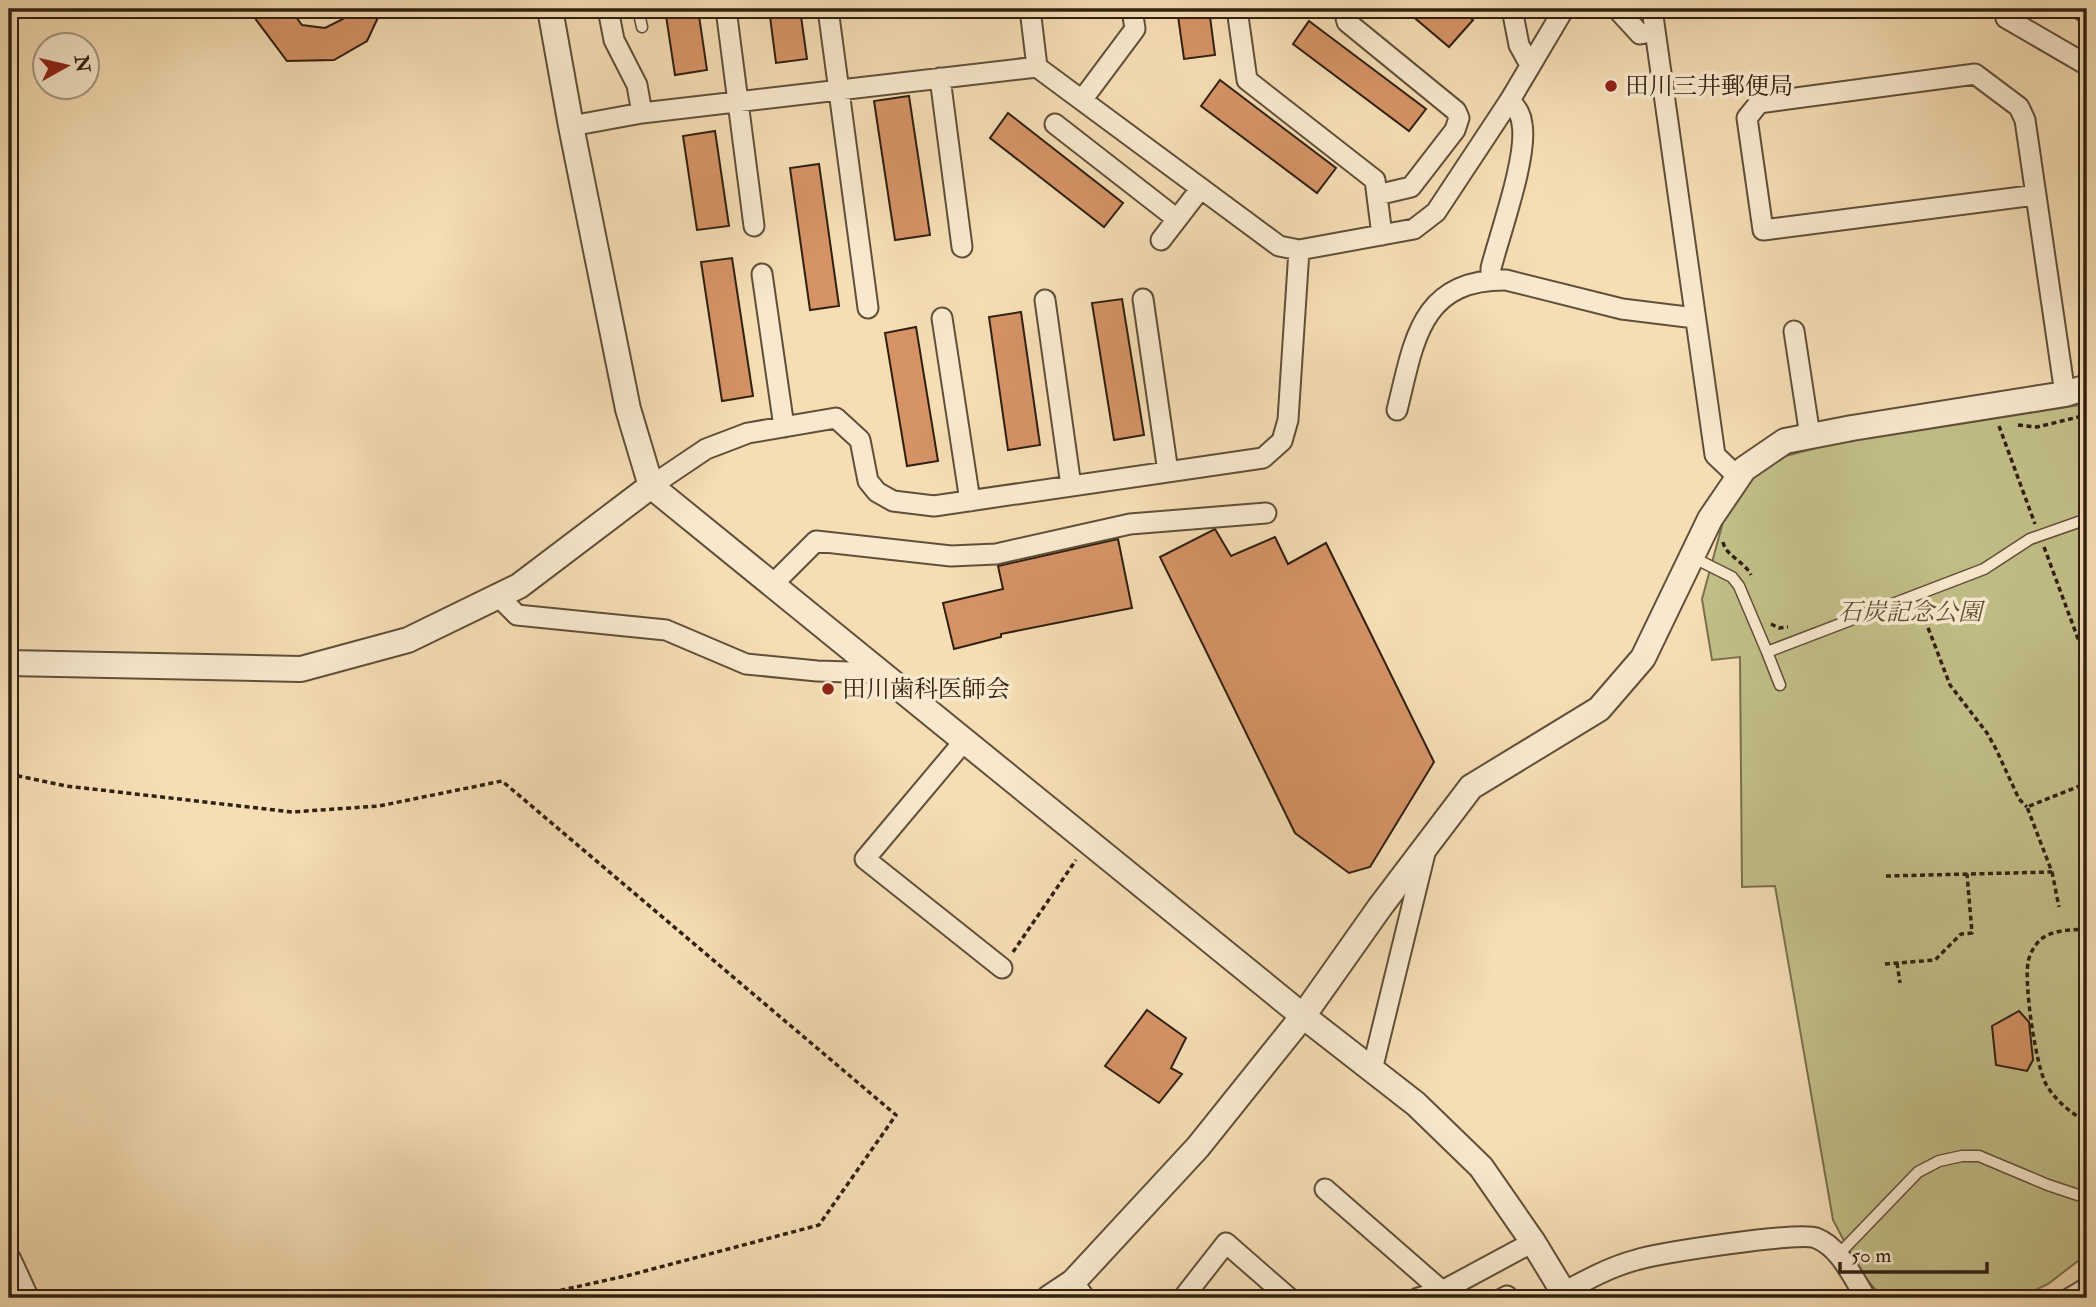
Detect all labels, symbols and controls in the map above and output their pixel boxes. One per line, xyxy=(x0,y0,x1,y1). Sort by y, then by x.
north arrow xyxy=(32,32,102,102)
text: N xyxy=(69,53,95,75)
place label: 田川三井郵便局 xyxy=(1625,71,1793,102)
marker: 田川三井郵便局 xyxy=(1603,78,1619,94)
park label: 石炭記念公園 xyxy=(1838,597,1986,628)
place label: 田川歯科医師会 xyxy=(842,674,1010,705)
marker: 田川歯科医師会 xyxy=(820,681,836,697)
scale bar xyxy=(1840,1230,1988,1274)
text: 50 m xyxy=(1851,1242,1892,1269)

